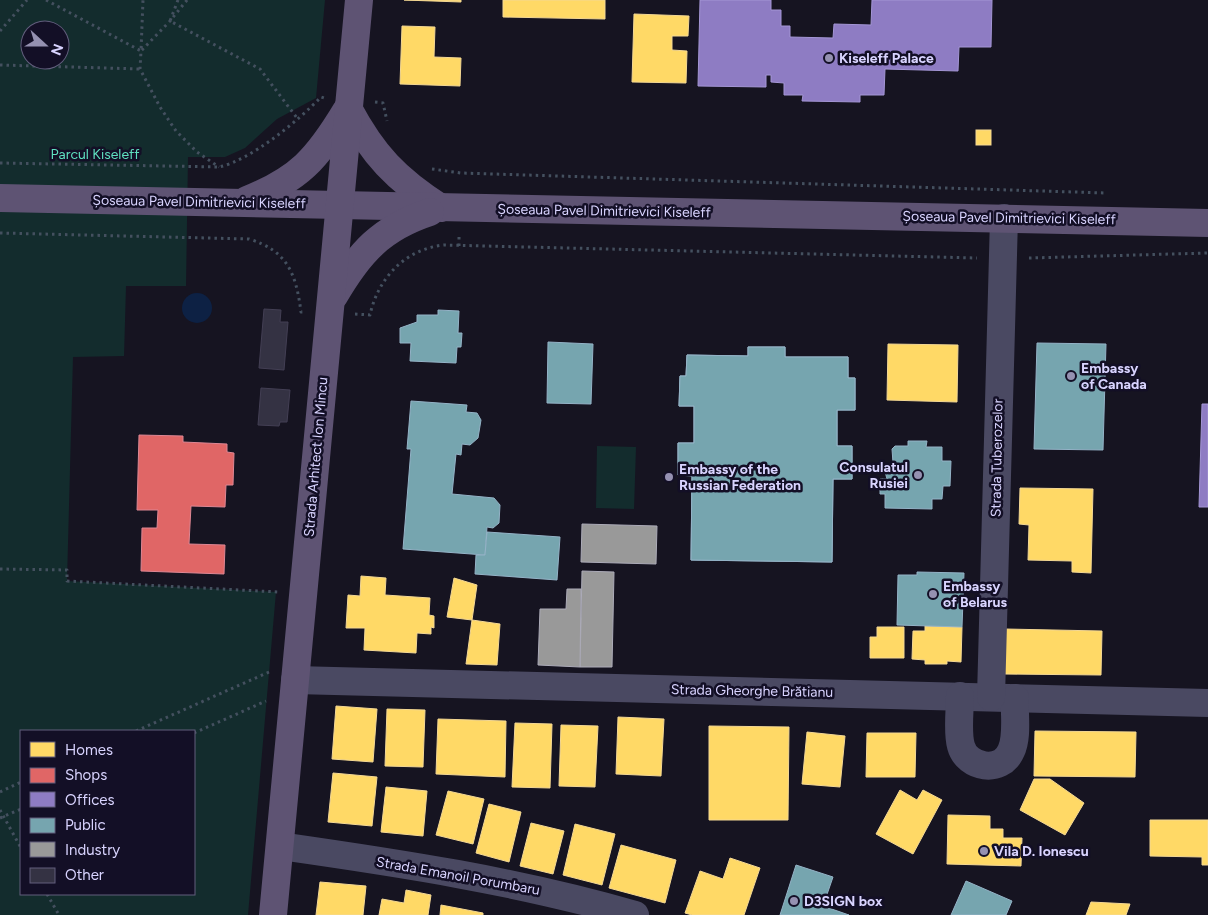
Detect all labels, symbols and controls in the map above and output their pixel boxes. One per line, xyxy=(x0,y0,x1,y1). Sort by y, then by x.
north arrow xyxy=(20,20,70,70)
text: N xyxy=(47,41,67,58)
place label: Kiseleff Palace xyxy=(839,50,934,67)
marker: Kiseleff Palace xyxy=(823,52,835,64)
park label: Parcul Kiseleff xyxy=(51,146,140,163)
street label: Șoseaua Pavel Dimitrievici Kiseleff xyxy=(92,192,307,212)
street label: Șoseaua Pavel Dimitrievici Kiseleff xyxy=(497,201,712,221)
street label: Șoseaua Pavel Dimitrievici Kiseleff xyxy=(902,208,1117,228)
place label: Embassy of Canada xyxy=(1081,360,1147,393)
marker: Embassy of Canada xyxy=(1065,370,1077,382)
street label: Strada Arhitect Ion Mincu xyxy=(301,376,331,538)
street label: Strada Tuberozelor xyxy=(987,398,1007,517)
place label: Consulatul Rusiei xyxy=(839,459,908,492)
place label: Embassy of the Russian Federation xyxy=(679,461,801,494)
marker: Consulatul Rusiei xyxy=(912,469,924,481)
marker: Embassy of the Russian Federation xyxy=(663,471,675,483)
place label: Embassy of Belarus xyxy=(943,578,1007,611)
marker: Embassy of Belarus xyxy=(927,588,939,600)
street label: Strada Gheorghe Brătianu xyxy=(671,681,833,701)
legend xyxy=(20,730,195,895)
text: Homes xyxy=(65,741,113,759)
text: Shops xyxy=(65,766,107,784)
text: Offices xyxy=(65,791,115,809)
text: Public xyxy=(65,816,106,834)
text: Industry xyxy=(65,841,120,859)
place label: Vila D. Ionescu xyxy=(994,843,1089,860)
marker: Vila D. Ionescu xyxy=(978,845,990,857)
street label: Strada Emanoil Porumbaru xyxy=(375,853,541,899)
text: Other xyxy=(65,866,104,884)
place label: D3SIGN box xyxy=(804,893,883,910)
marker: D3SIGN box xyxy=(788,895,800,907)

